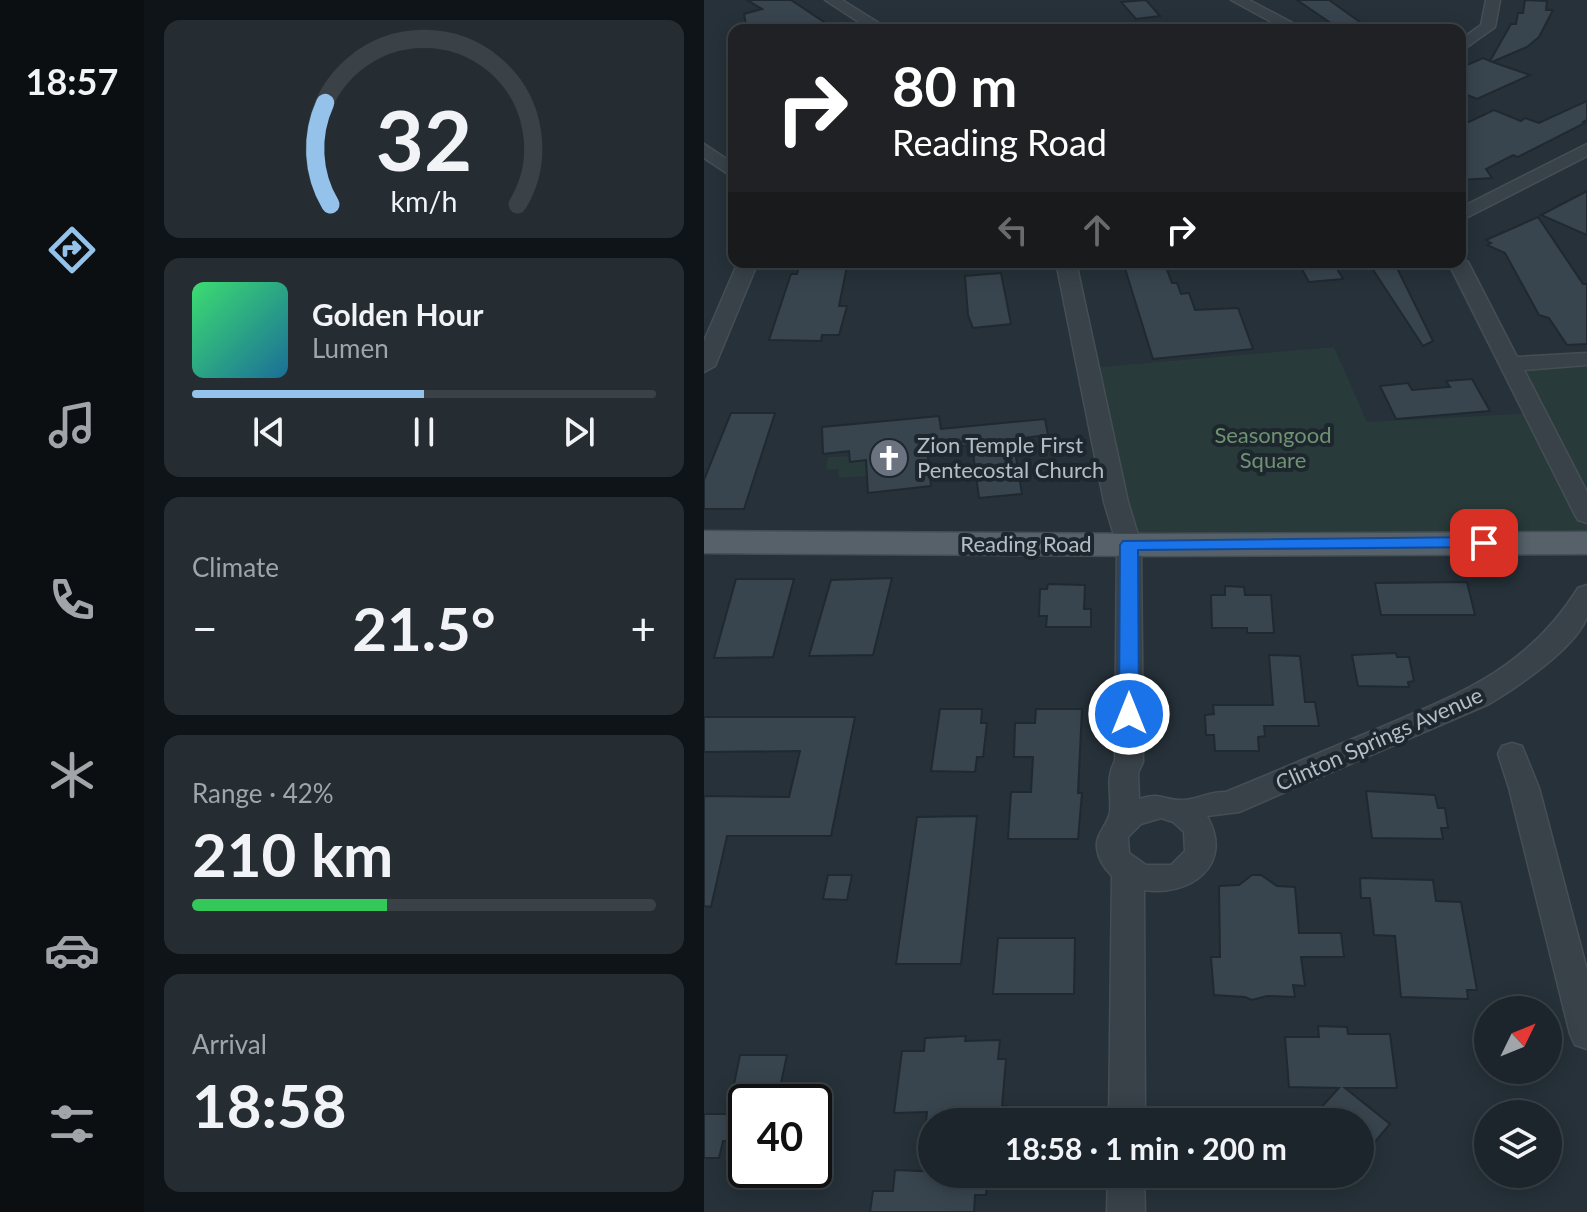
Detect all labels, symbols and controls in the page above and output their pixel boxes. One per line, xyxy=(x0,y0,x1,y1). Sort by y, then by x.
text: 80 m xyxy=(892,52,1017,119)
icon: right xyxy=(760,56,864,160)
text: 18:57 xyxy=(26,59,118,103)
text: 32 xyxy=(376,89,472,189)
text: Reading Road xyxy=(892,120,1107,164)
text: km/h xyxy=(391,184,457,218)
icon: left xyxy=(991,208,1035,252)
icon: ahead xyxy=(1075,208,1119,252)
icon: right xyxy=(1159,208,1203,252)
icon: directions xyxy=(44,222,100,278)
text: Golden Hour xyxy=(312,296,484,332)
text: Lumen xyxy=(312,332,389,364)
icon: music xyxy=(44,397,100,453)
icon: previous xyxy=(247,410,291,454)
icon: pause xyxy=(402,410,446,454)
icon: next xyxy=(557,410,601,454)
park label: Seasongood Square xyxy=(1214,421,1332,473)
place label: Zion Temple First Pentecostal Church xyxy=(917,431,1104,483)
church icon: Zion Temple First Pentecostal Church xyxy=(868,437,910,479)
pin xyxy=(1450,509,1518,577)
icon: arrive xyxy=(1462,521,1506,565)
street label: Reading Road xyxy=(960,530,1092,557)
text: Climate xyxy=(192,551,279,583)
icon: phone xyxy=(44,572,100,628)
text: 21.5° xyxy=(352,592,496,664)
text: − xyxy=(192,602,218,654)
text: + xyxy=(630,602,656,654)
position arrow xyxy=(1087,672,1171,756)
street label: Clinton Springs Avenue xyxy=(1271,681,1487,796)
icon: climate xyxy=(44,747,100,803)
text: Range · 42% xyxy=(192,777,334,809)
text: 210 km xyxy=(192,818,393,890)
icon: car xyxy=(44,922,100,978)
north arrow xyxy=(1474,996,1562,1084)
map controls xyxy=(1474,996,1562,1188)
text: Arrival xyxy=(192,1028,267,1060)
text: 18:58 xyxy=(192,1069,347,1141)
speed limit sign: 40 xyxy=(728,1084,832,1188)
icon: filters xyxy=(44,1096,100,1152)
button: layers xyxy=(1474,1100,1562,1188)
text: 18:58 · 1 min · 200 m xyxy=(1005,1130,1287,1166)

